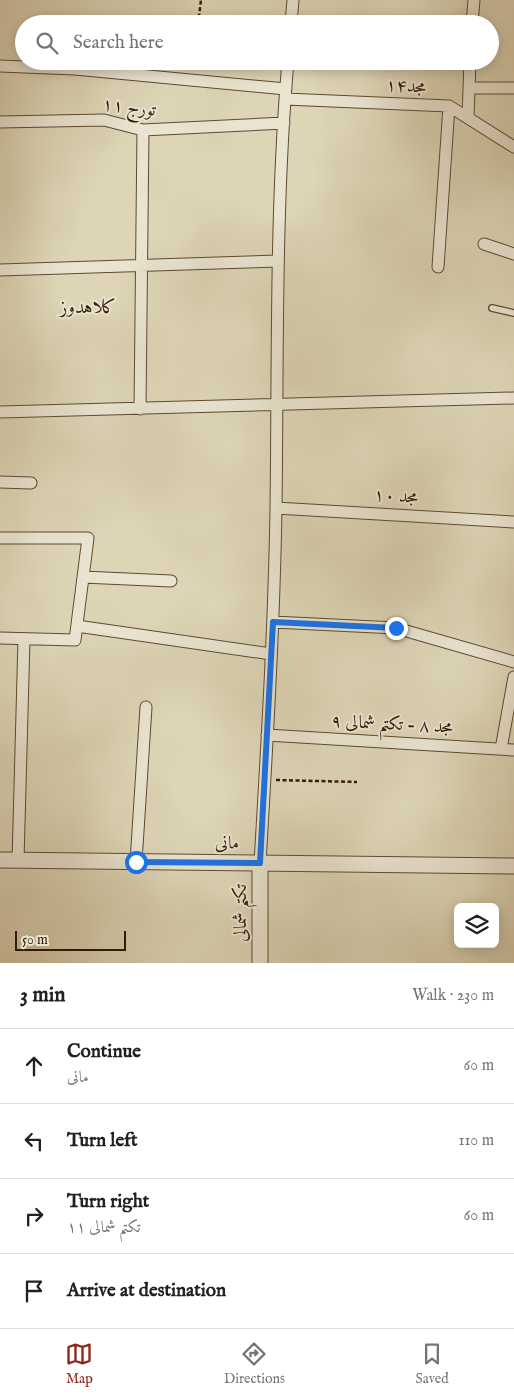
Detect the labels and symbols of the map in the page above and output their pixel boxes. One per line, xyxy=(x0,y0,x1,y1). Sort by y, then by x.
street label: مجد۱۴ xyxy=(385,74,427,100)
street label: تورج ۱۱ xyxy=(101,93,158,126)
district label: کلاهدوز xyxy=(58,296,116,320)
street label: مجد ۱۰ xyxy=(373,484,419,510)
route end xyxy=(385,617,408,640)
street label: مجد ۸ - تکتم شمالی ۹ xyxy=(330,710,454,745)
street label: مانی xyxy=(215,832,239,856)
route start xyxy=(125,851,148,874)
street label: تکتم شمالی xyxy=(230,884,258,942)
scale bar xyxy=(15,928,126,951)

